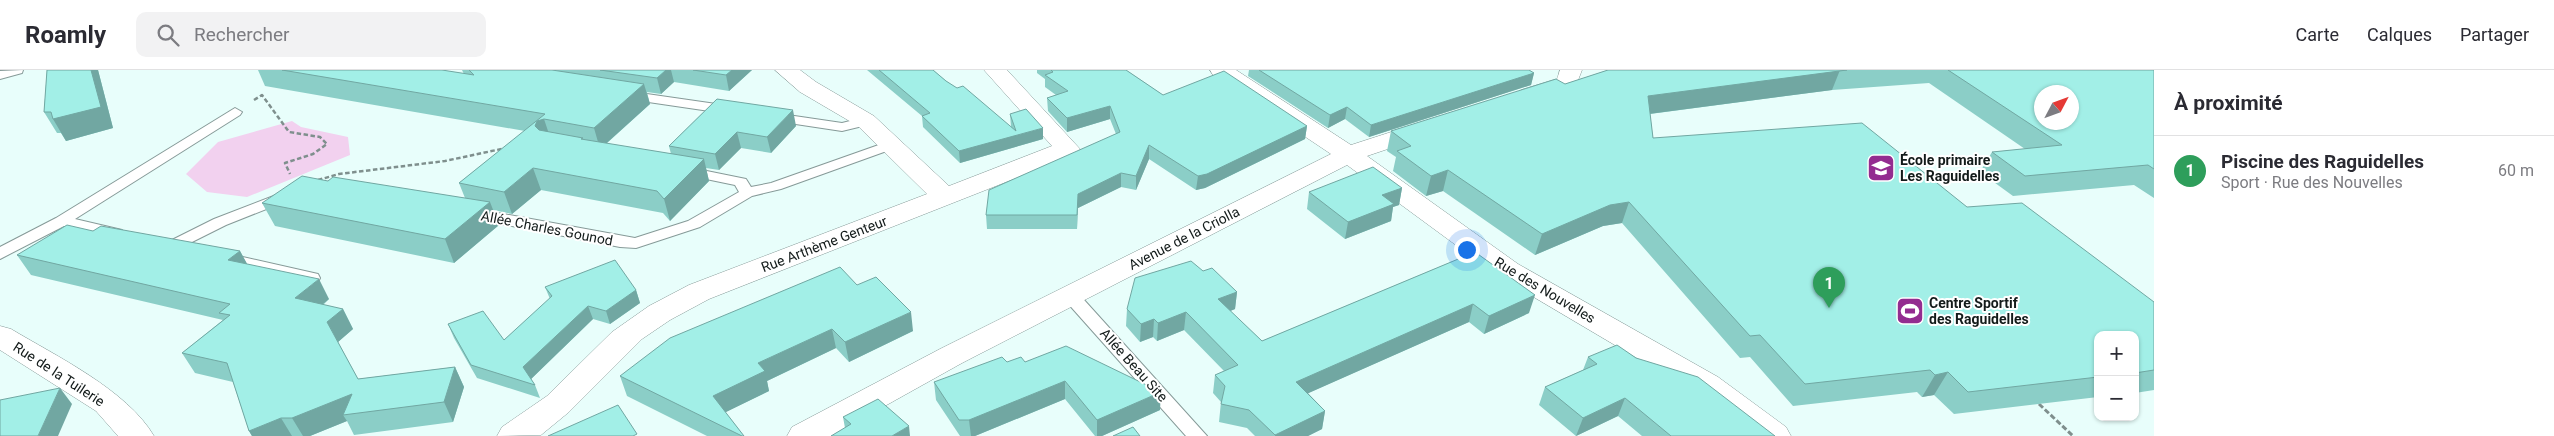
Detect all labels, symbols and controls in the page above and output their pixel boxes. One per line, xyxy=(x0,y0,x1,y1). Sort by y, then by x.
search box xyxy=(136,12,486,57)
text: Roamly xyxy=(25,21,106,49)
icon: search xyxy=(154,21,182,49)
text: Rechercher xyxy=(194,23,289,46)
text: Carte xyxy=(2296,24,2339,45)
text: Calques xyxy=(2367,24,2432,45)
text: Partager xyxy=(2460,24,2529,45)
north arrow xyxy=(2034,85,2079,130)
text: À proximité xyxy=(2174,91,2283,115)
text: Piscine des Raguidelles xyxy=(2221,150,2424,173)
place label: École primaire Les Raguidelles xyxy=(1900,151,1999,184)
school or university icon: École primaire Les Raguidelles xyxy=(1866,153,1896,183)
text: 1 xyxy=(2185,161,2195,180)
text: 60 m xyxy=(2498,161,2534,180)
text: Sport · Rue des Nouvelles xyxy=(2221,173,2403,192)
street label: Avenue de la Criolla xyxy=(1126,203,1242,273)
street label: Allée Charles Gounod xyxy=(480,207,614,249)
street label: Rue Arthème Genteur xyxy=(759,213,889,275)
your location xyxy=(1454,237,1480,263)
street label: Rue des Nouvelles xyxy=(1492,254,1598,326)
pin: 1 xyxy=(1813,267,1845,308)
place label: Centre Sportif des Raguidelles xyxy=(1929,295,2029,327)
sports icon: Centre Sportif des Raguidelles xyxy=(1895,296,1925,326)
street label: Allée Beau Site xyxy=(1097,325,1171,405)
map controls xyxy=(2094,331,2139,421)
button: + xyxy=(2094,331,2139,376)
street label: Rue de la Tuilerie xyxy=(10,339,108,409)
button: − xyxy=(2094,376,2139,421)

